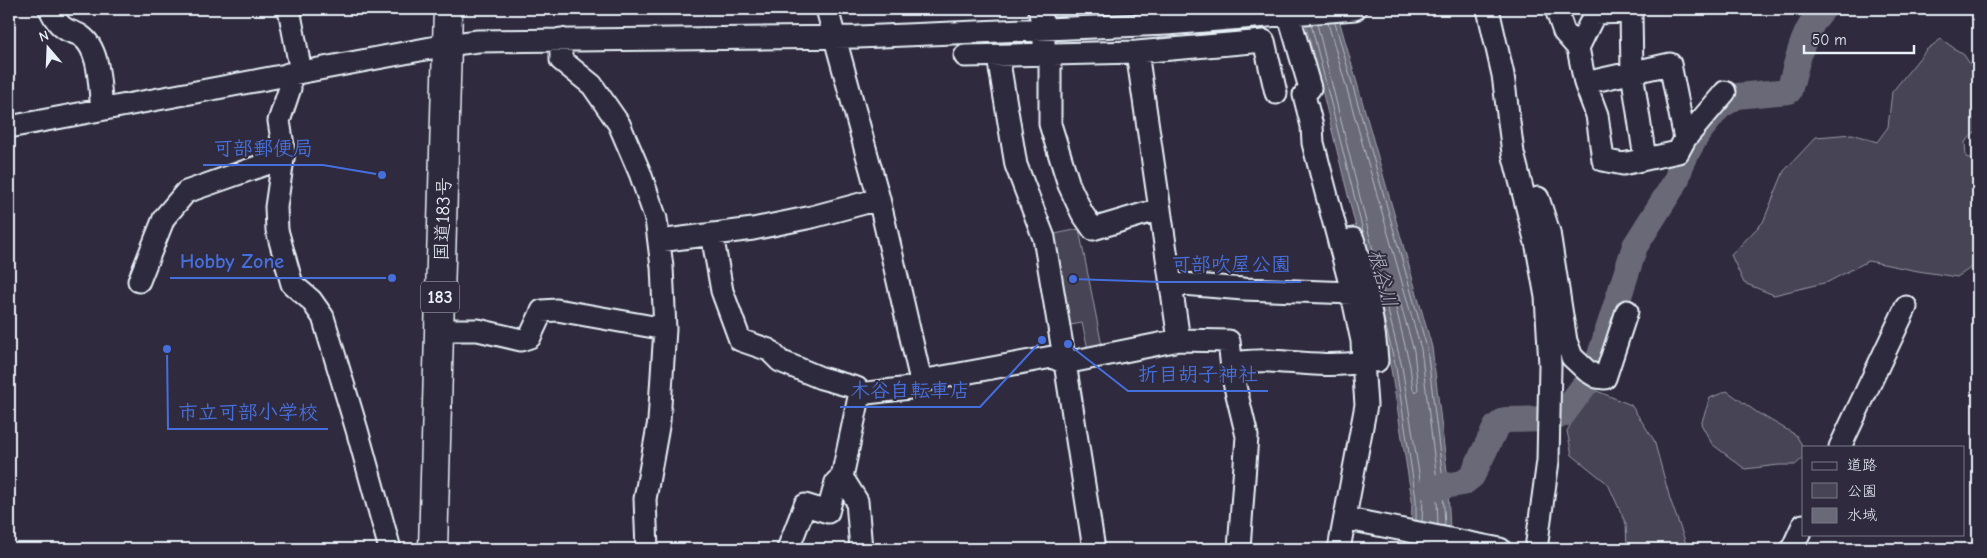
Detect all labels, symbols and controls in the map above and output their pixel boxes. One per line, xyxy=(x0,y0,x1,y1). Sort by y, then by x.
north arrow xyxy=(22,22,72,72)
scale bar xyxy=(1804,22,1914,54)
text: N xyxy=(37,27,51,46)
text: 50 m xyxy=(1812,31,1847,49)
callout: 可部郵便局 xyxy=(203,130,323,165)
text: 可部郵便局 xyxy=(213,137,313,160)
street label: 国道183号 xyxy=(431,177,455,261)
callout: Hobby Zone xyxy=(170,243,294,278)
water label: 根谷川 xyxy=(1363,246,1402,310)
callout: 可部吹屋公園 xyxy=(1161,247,1301,282)
text: Hobby Zone xyxy=(180,250,284,273)
text: 可部吹屋公園 xyxy=(1171,253,1291,276)
road number: 183 xyxy=(421,282,459,312)
callout: 折目胡子神社 xyxy=(1128,356,1268,391)
text: 折目胡子神社 xyxy=(1138,363,1258,386)
callout: 木谷自転車店 xyxy=(840,372,980,407)
text: 木谷自転車店 xyxy=(850,379,970,402)
callout: 市立可部小学校 xyxy=(168,394,328,429)
text: 市立可部小学校 xyxy=(178,401,318,424)
legend xyxy=(1802,446,1964,536)
text: 道路 xyxy=(1847,456,1877,474)
text: 公園 xyxy=(1847,482,1877,500)
text: 水域 xyxy=(1847,506,1877,524)

